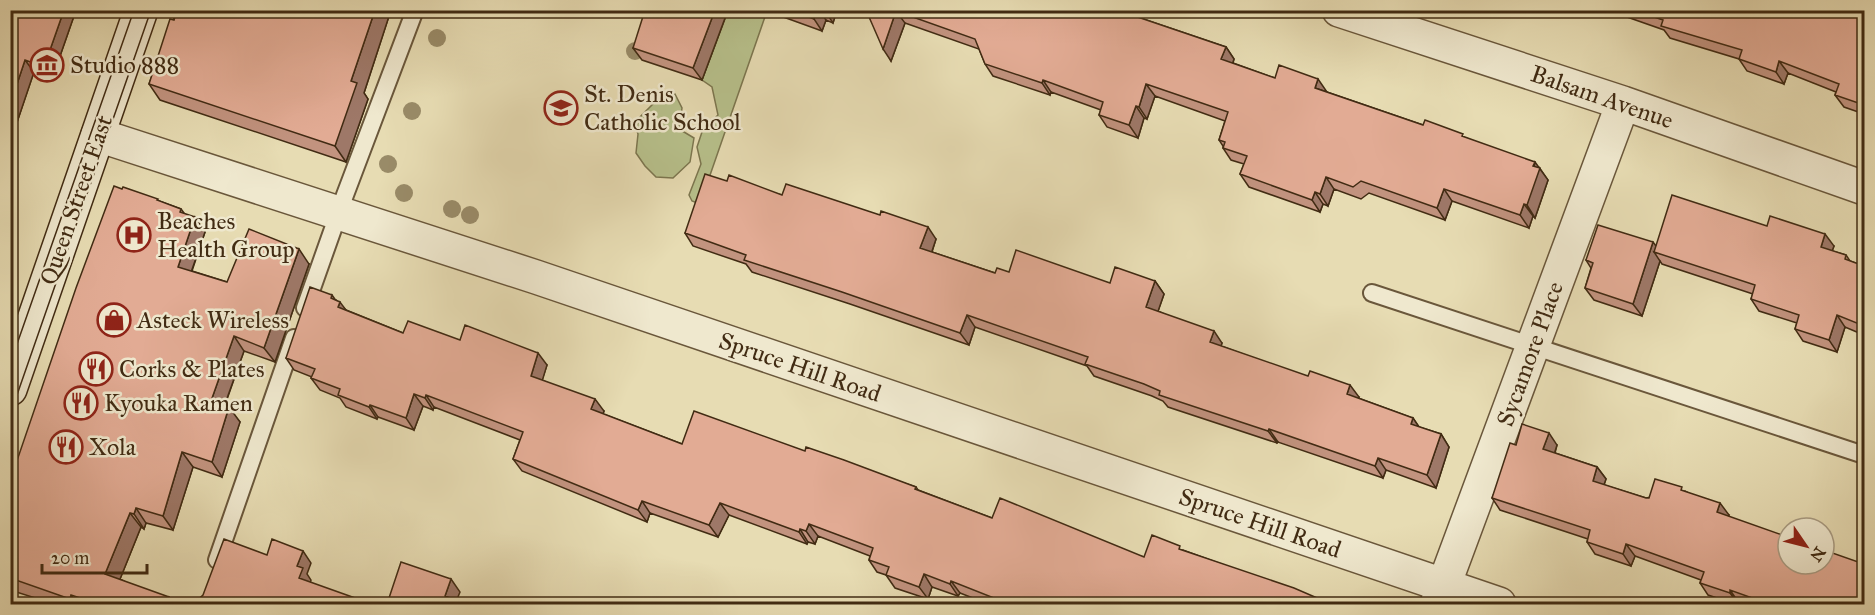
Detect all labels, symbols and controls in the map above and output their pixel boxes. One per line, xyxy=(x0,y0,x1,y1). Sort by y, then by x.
museum icon: Studio 888 xyxy=(29,47,65,83)
place label: Studio 888 xyxy=(70,50,179,80)
street label: Balsam Avenue xyxy=(1527,59,1677,135)
place label: St. Denis Catholic School xyxy=(584,79,741,137)
school or university icon: St. Denis Catholic School xyxy=(543,90,579,126)
street label: Queen Street East xyxy=(33,111,119,289)
place label: Beaches Health Group xyxy=(157,206,295,264)
hospital icon: Beaches Health Group xyxy=(116,217,152,253)
street label: Sycamore Place xyxy=(1490,278,1570,430)
shop icon: Asteck Wireless xyxy=(96,302,132,338)
place label: Asteck Wireless xyxy=(136,305,289,335)
street label: Spruce Hill Road xyxy=(715,325,885,409)
restaurant icon: Corks & Plates xyxy=(78,351,114,387)
place label: Corks & Plates xyxy=(119,354,265,384)
restaurant icon: Kyouka Ramen xyxy=(63,385,99,421)
place label: Kyouka Ramen xyxy=(104,388,253,418)
restaurant icon: Xola xyxy=(48,429,84,465)
place label: Xola xyxy=(89,432,137,462)
street label: Spruce Hill Road xyxy=(1175,481,1345,565)
north arrow xyxy=(1776,516,1836,576)
scale bar xyxy=(42,537,147,575)
text: N xyxy=(1806,543,1830,566)
text: 20 m xyxy=(51,547,89,569)

